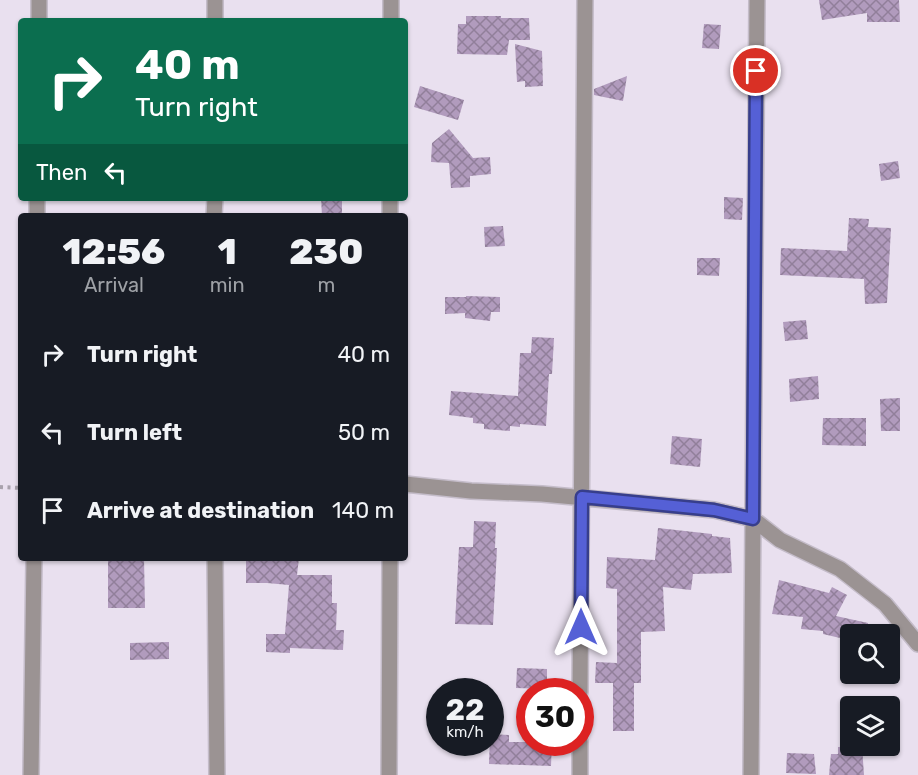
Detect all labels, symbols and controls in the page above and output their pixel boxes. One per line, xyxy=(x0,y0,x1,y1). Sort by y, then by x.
text: 40 m xyxy=(135,40,240,90)
icon: right xyxy=(36,42,114,120)
pin xyxy=(730,45,781,96)
icon: arrive xyxy=(739,54,772,87)
text: Turn right xyxy=(135,91,258,123)
icon: left xyxy=(99,156,132,189)
text: Then xyxy=(36,159,87,186)
text: 12:56 xyxy=(63,230,165,273)
text: 1 xyxy=(218,230,237,273)
text: 230 xyxy=(289,230,363,273)
text: Arrival xyxy=(84,273,144,297)
text: min xyxy=(210,273,245,297)
text: m xyxy=(317,273,335,297)
icon: right xyxy=(36,338,69,371)
text: Turn right xyxy=(87,341,197,368)
text: 40 m xyxy=(337,341,390,368)
icon: left xyxy=(36,416,69,449)
text: Turn left xyxy=(87,419,182,446)
text: 50 m xyxy=(338,419,390,446)
icon: arrive xyxy=(36,494,69,527)
text: Arrive at destination xyxy=(87,497,314,524)
text: 140 m xyxy=(332,497,394,524)
position arrow xyxy=(549,595,613,659)
map controls xyxy=(840,624,900,756)
button: search xyxy=(840,624,900,684)
speed limit sign: 30 xyxy=(516,678,594,756)
text: 22 xyxy=(446,692,485,728)
button: layers xyxy=(840,696,900,756)
text: km/h xyxy=(446,723,484,741)

